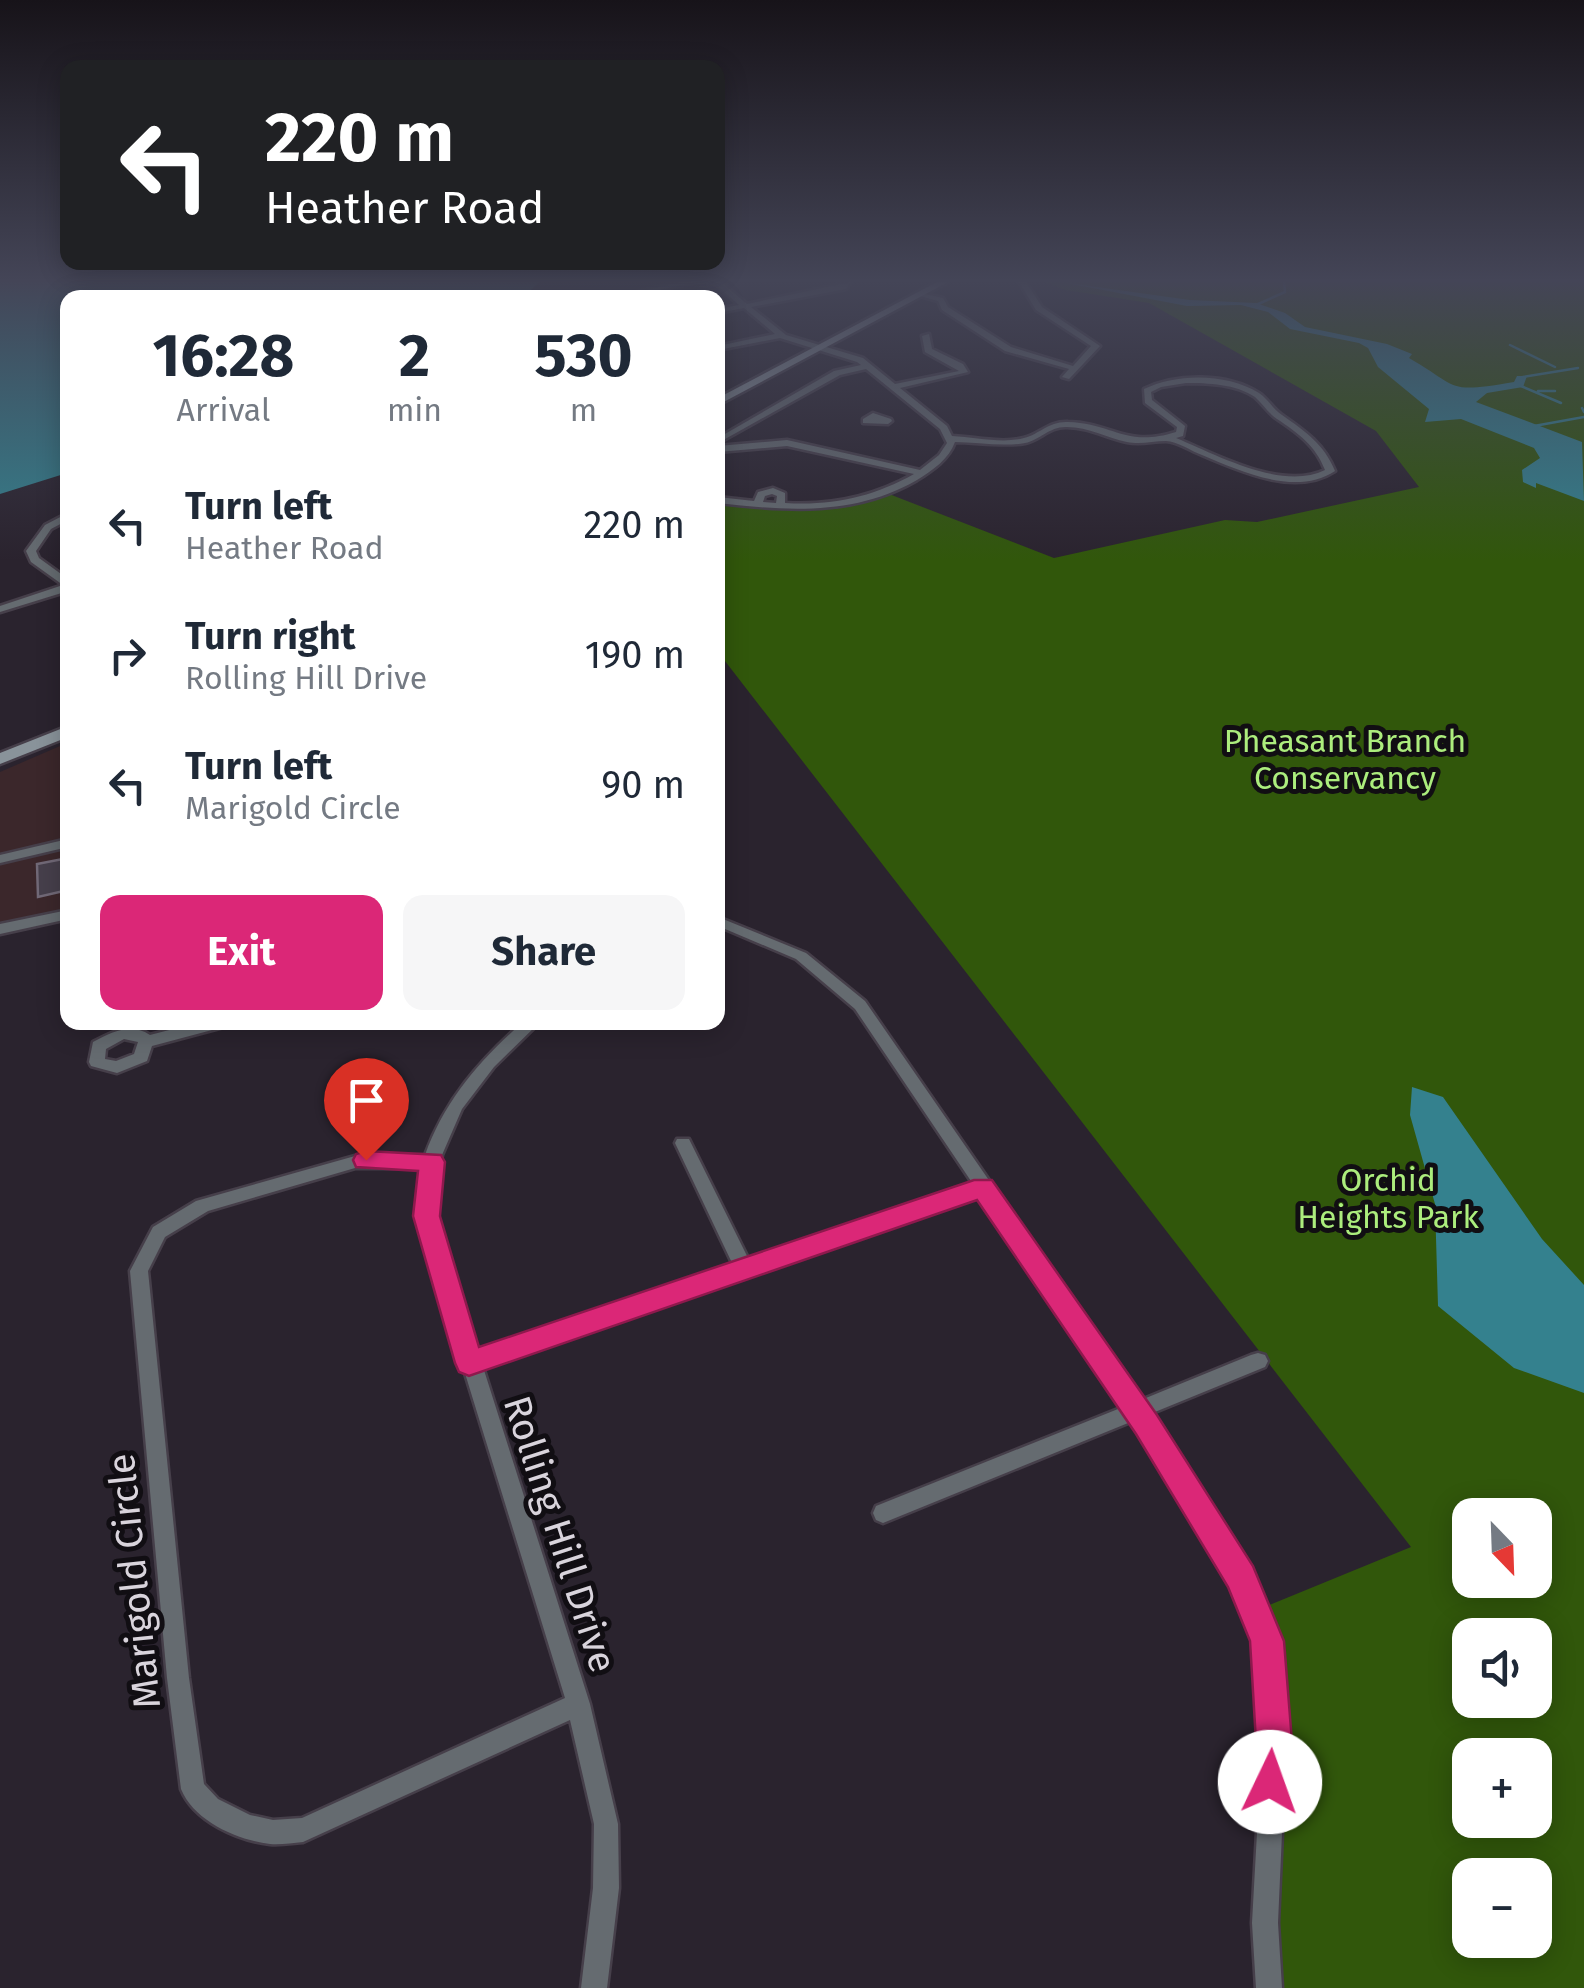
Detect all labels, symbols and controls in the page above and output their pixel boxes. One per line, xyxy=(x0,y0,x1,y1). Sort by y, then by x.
text: 220 m xyxy=(265,96,454,180)
icon: left xyxy=(100,100,230,230)
text: Heather Road xyxy=(265,181,544,235)
text: 16:28 xyxy=(152,320,294,392)
text: 2 xyxy=(399,320,430,392)
text: 530 xyxy=(535,320,633,392)
text: Arrival xyxy=(177,391,270,429)
text: min xyxy=(387,391,442,429)
text: m xyxy=(570,391,597,429)
text: Turn left xyxy=(185,483,332,529)
icon: left xyxy=(100,498,155,553)
text: 220 m xyxy=(584,502,685,548)
text: Heather Road xyxy=(185,529,384,567)
text: Turn right xyxy=(185,613,355,659)
icon: right xyxy=(100,628,155,683)
text: 190 m xyxy=(585,632,685,678)
text: Rolling Hill Drive xyxy=(185,659,427,697)
park label: Pheasant Branch Conservancy xyxy=(1224,722,1466,797)
text: Turn left xyxy=(185,743,332,789)
icon: left xyxy=(100,758,155,813)
text: 90 m xyxy=(601,762,685,808)
text: Marigold Circle xyxy=(185,789,401,827)
button: Exit xyxy=(100,895,383,1010)
button: Share xyxy=(403,895,685,1010)
pin xyxy=(324,1058,409,1161)
icon: arrive xyxy=(339,1073,394,1128)
park label: Orchid Heights Park xyxy=(1297,1161,1479,1236)
street label: Rolling Hill Drive xyxy=(494,1390,626,1678)
street label: Marigold Circle xyxy=(98,1451,170,1711)
north arrow xyxy=(1452,1498,1552,1598)
map controls xyxy=(1452,1498,1552,1958)
button: sound xyxy=(1452,1618,1552,1718)
position arrow xyxy=(1218,1730,1322,1834)
button: + xyxy=(1452,1738,1552,1838)
button: − xyxy=(1452,1858,1552,1958)

